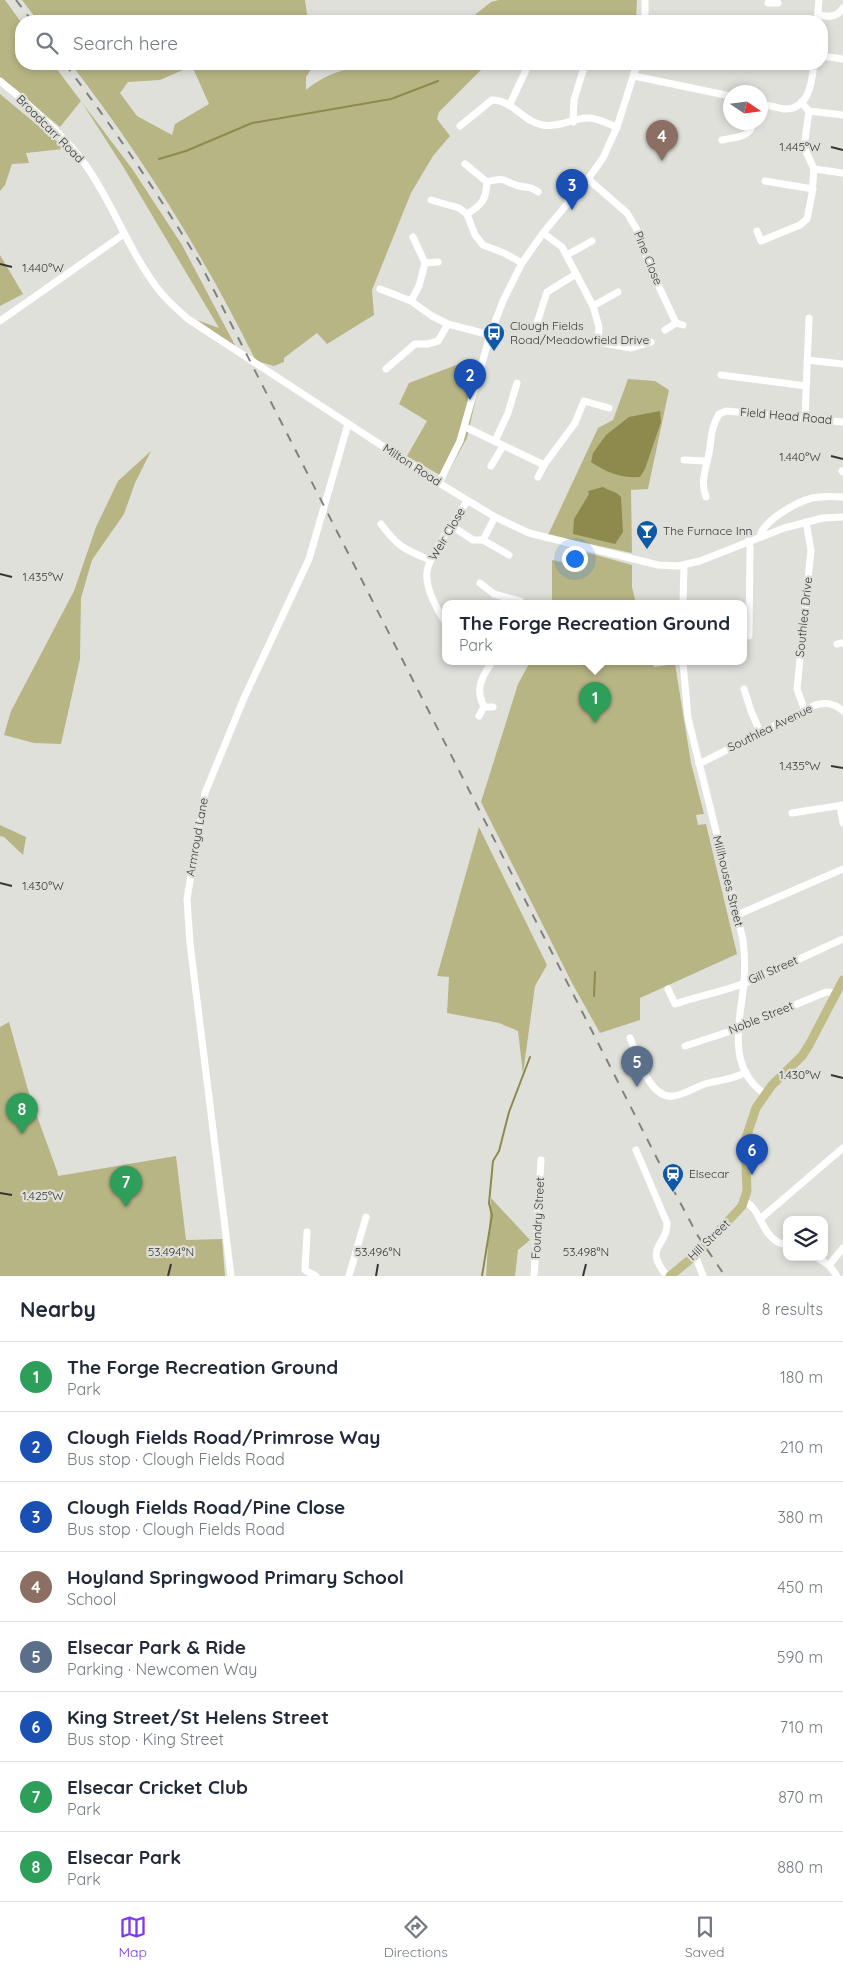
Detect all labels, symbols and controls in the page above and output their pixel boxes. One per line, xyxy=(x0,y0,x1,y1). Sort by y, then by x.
search box xyxy=(15,15,828,70)
icon: search xyxy=(33,29,61,57)
text: Search here xyxy=(73,31,178,55)
north arrow xyxy=(723,85,768,130)
street label: Broadcarr Road xyxy=(13,92,87,166)
pin: 4 xyxy=(646,120,678,161)
text: 1.445°W xyxy=(779,139,821,154)
pin: 3 xyxy=(556,169,588,210)
street label: Pine Close xyxy=(631,229,666,287)
text: 1.440°W xyxy=(22,260,64,275)
place label: Clough Fields Road/Meadowfield Drive xyxy=(510,318,650,347)
bus stop icon: Clough Fields Road/Meadowfield Drive xyxy=(482,321,506,352)
pin: 2 xyxy=(454,359,486,400)
street label: Field Head Road xyxy=(739,404,833,427)
street label: Milton Road xyxy=(380,440,444,489)
text: 1.440°W xyxy=(779,449,821,464)
street label: Weir Close xyxy=(425,504,468,563)
bar icon: The Furnace Inn xyxy=(635,519,659,550)
place label: The Furnace Inn xyxy=(663,523,753,538)
your location xyxy=(562,546,588,572)
text: 1.435°W xyxy=(23,569,64,584)
street label: Southlea Drive xyxy=(792,576,815,658)
popup xyxy=(442,600,747,665)
text: The Forge Recreation Ground xyxy=(459,611,730,635)
text: Park xyxy=(459,635,493,655)
pin: 1 xyxy=(579,682,611,723)
street label: Southlea Avenue xyxy=(725,700,815,755)
text: 1.435°W xyxy=(780,758,821,773)
street label: Armroyd Lane xyxy=(182,796,211,877)
street label: Millhouses Street xyxy=(710,834,747,928)
text: 1.430°W xyxy=(22,878,64,893)
street label: Gill Street xyxy=(746,952,800,987)
street label: Noble Street xyxy=(726,998,795,1037)
pin: 5 xyxy=(621,1046,653,1087)
text: 1.430°W xyxy=(779,1067,821,1082)
pin: 8 xyxy=(6,1093,38,1134)
pin: 6 xyxy=(736,1134,768,1175)
station icon: Elsecar xyxy=(661,1162,685,1193)
pin: 7 xyxy=(110,1166,142,1207)
place label: Elsecar xyxy=(689,1166,729,1181)
street label: Foundry Street xyxy=(528,1176,547,1260)
text: 1.425°W xyxy=(22,1188,64,1203)
street label: Hill Street xyxy=(684,1216,733,1263)
map controls xyxy=(783,1216,828,1261)
button: layers xyxy=(783,1216,828,1261)
text: 53.494°N xyxy=(148,1244,194,1259)
text: 53.496°N xyxy=(355,1244,401,1259)
text: 53.498°N xyxy=(563,1244,609,1259)
text: Nearby xyxy=(20,1296,96,1322)
text: 8 results xyxy=(762,1299,823,1319)
text: The Forge Recreation Ground xyxy=(67,1355,338,1379)
text: 1 xyxy=(33,1367,39,1387)
text: 180 m xyxy=(780,1367,823,1387)
text: Park xyxy=(67,1379,101,1399)
text: Clough Fields Road/Primrose Way xyxy=(67,1425,380,1449)
text: 2 xyxy=(31,1437,41,1457)
text: 210 m xyxy=(780,1437,823,1457)
text: Bus stop · Clough Fields Road xyxy=(67,1449,285,1469)
text: Clough Fields Road/Pine Close xyxy=(67,1495,345,1519)
text: 3 xyxy=(32,1507,40,1527)
text: 380 m xyxy=(777,1507,823,1527)
text: Bus stop · Clough Fields Road xyxy=(67,1519,285,1539)
text: Hoyland Springwood Primary School xyxy=(67,1565,404,1589)
text: 4 xyxy=(31,1577,41,1597)
text: 450 m xyxy=(777,1577,823,1597)
text: School xyxy=(67,1589,116,1609)
text: Elsecar Park & Ride xyxy=(67,1635,246,1659)
text: 5 xyxy=(31,1647,41,1667)
text: 590 m xyxy=(777,1647,823,1667)
text: Parking · Newcomen Way xyxy=(67,1659,257,1679)
text: King Street/St Helens Street xyxy=(67,1705,329,1729)
text: 6 xyxy=(32,1717,40,1737)
text: 710 m xyxy=(780,1717,823,1737)
text: Bus stop · King Street xyxy=(67,1729,224,1749)
text: Elsecar Cricket Club xyxy=(67,1775,248,1799)
text: 7 xyxy=(32,1787,40,1807)
text: 870 m xyxy=(778,1787,823,1807)
text: Park xyxy=(67,1799,101,1819)
text: Elsecar Park xyxy=(67,1845,181,1869)
text: 8 xyxy=(32,1857,40,1877)
text: 880 m xyxy=(777,1857,823,1877)
text: Park xyxy=(67,1869,101,1889)
tab: Map xyxy=(118,1913,147,1961)
tab: Directions xyxy=(384,1913,448,1961)
tab: Saved xyxy=(685,1913,725,1961)

